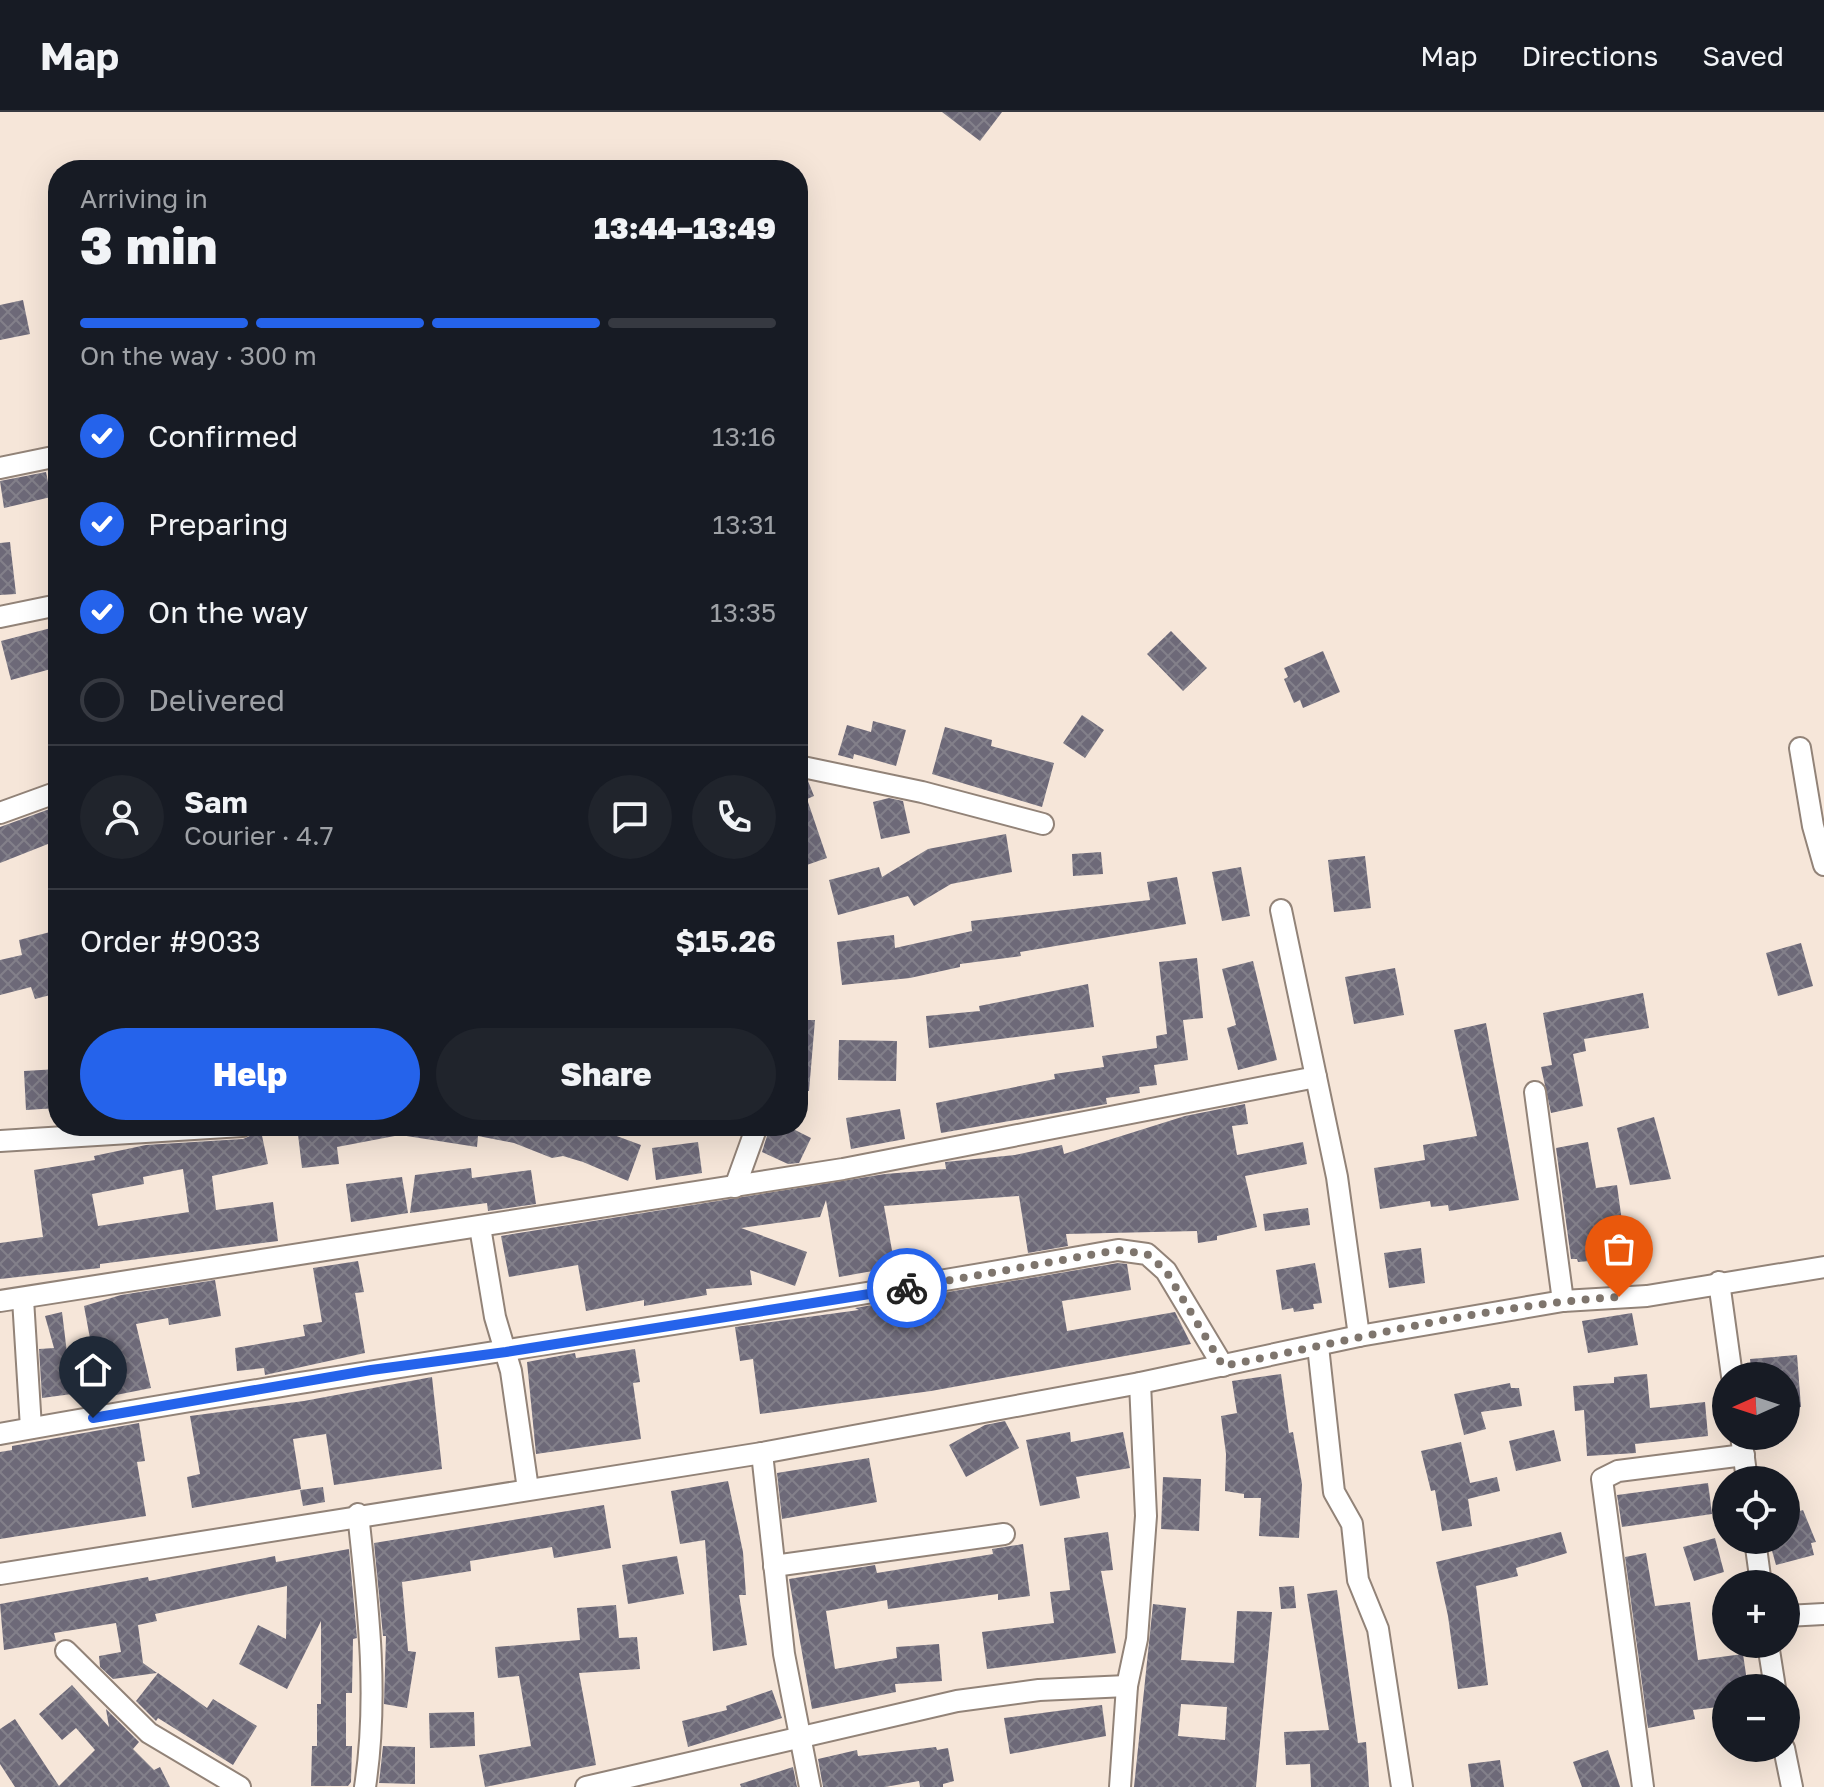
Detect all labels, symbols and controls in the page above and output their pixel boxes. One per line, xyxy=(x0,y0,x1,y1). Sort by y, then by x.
text: Map xyxy=(40,33,119,78)
text: Map xyxy=(1420,39,1477,72)
text: Directions xyxy=(1521,39,1658,72)
text: Saved xyxy=(1702,39,1784,72)
text: Arriving in xyxy=(80,183,208,214)
text: 13:44–13:49 xyxy=(594,210,776,246)
text: 3 min xyxy=(80,213,217,275)
text: On the way · 300 m xyxy=(80,340,317,371)
icon: check xyxy=(80,414,124,458)
text: Confirmed xyxy=(148,418,298,454)
text: 13:16 xyxy=(712,421,776,452)
icon: check xyxy=(80,502,124,546)
text: Preparing xyxy=(148,506,289,542)
text: 13:31 xyxy=(713,509,776,540)
icon: check xyxy=(80,590,124,634)
text: On the way xyxy=(148,594,308,630)
text: 13:35 xyxy=(710,597,776,628)
text: Delivered xyxy=(148,682,285,718)
button: person xyxy=(80,775,164,859)
button: chat xyxy=(588,775,672,859)
button: phone xyxy=(692,775,776,859)
text: Sam xyxy=(184,784,248,820)
text: Courier · 4.7 xyxy=(184,820,334,851)
text: Order #9033 xyxy=(80,923,261,959)
text: $15.26 xyxy=(675,923,776,959)
button: Help xyxy=(80,1028,420,1120)
button: Share xyxy=(436,1028,776,1120)
pin xyxy=(1585,1215,1653,1297)
icon: bag xyxy=(1597,1227,1641,1271)
courier xyxy=(867,1248,947,1328)
icon: bike xyxy=(885,1266,929,1310)
pin xyxy=(59,1336,127,1418)
icon: home xyxy=(71,1348,115,1392)
north arrow xyxy=(1712,1362,1800,1450)
map controls xyxy=(1712,1362,1800,1762)
button: locate xyxy=(1712,1466,1800,1554)
button: + xyxy=(1712,1570,1800,1658)
button: − xyxy=(1712,1674,1800,1762)

